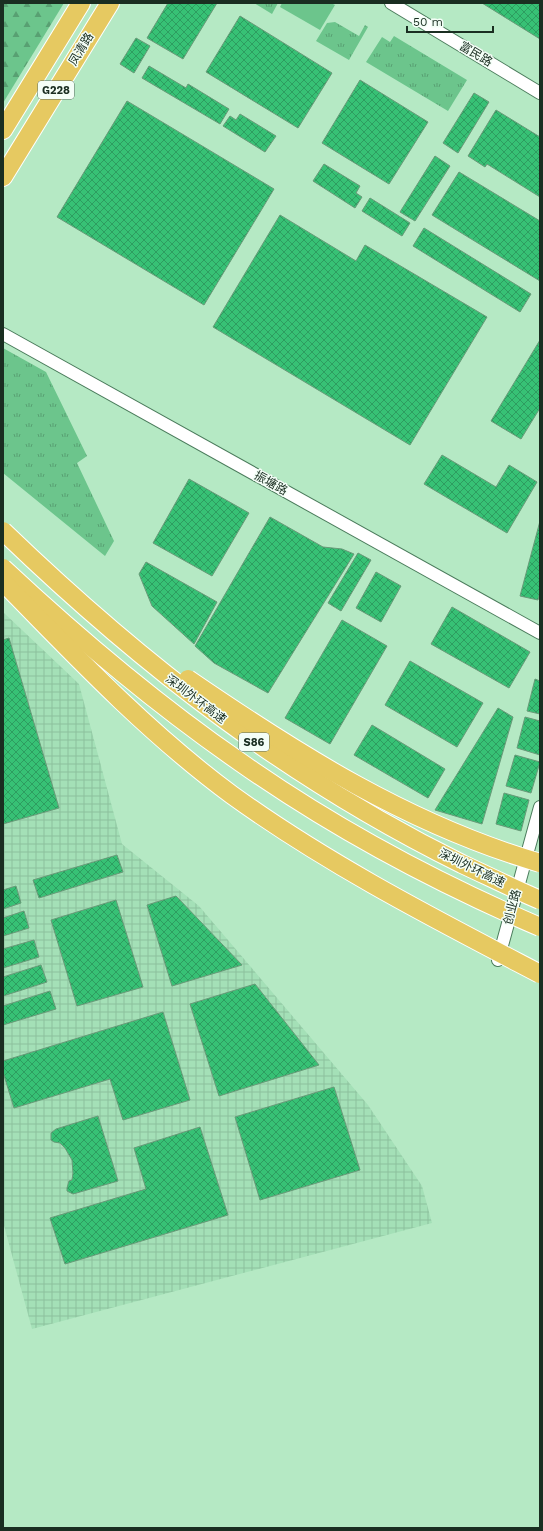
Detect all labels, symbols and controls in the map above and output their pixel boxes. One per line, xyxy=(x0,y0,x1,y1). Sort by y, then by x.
scale bar xyxy=(407,8,493,34)
text: 50 m xyxy=(413,15,443,29)
street label: 凤清路 xyxy=(66,30,96,68)
street label: 富民路 xyxy=(457,39,495,69)
road number: G228 xyxy=(38,81,74,99)
street label: 振塘路 xyxy=(252,468,290,498)
street label: 深圳外环高速 xyxy=(163,672,229,726)
road number: S86 xyxy=(239,733,269,751)
street label: 深圳外环高速 xyxy=(437,846,507,890)
street label: 创业路 xyxy=(501,888,523,926)

